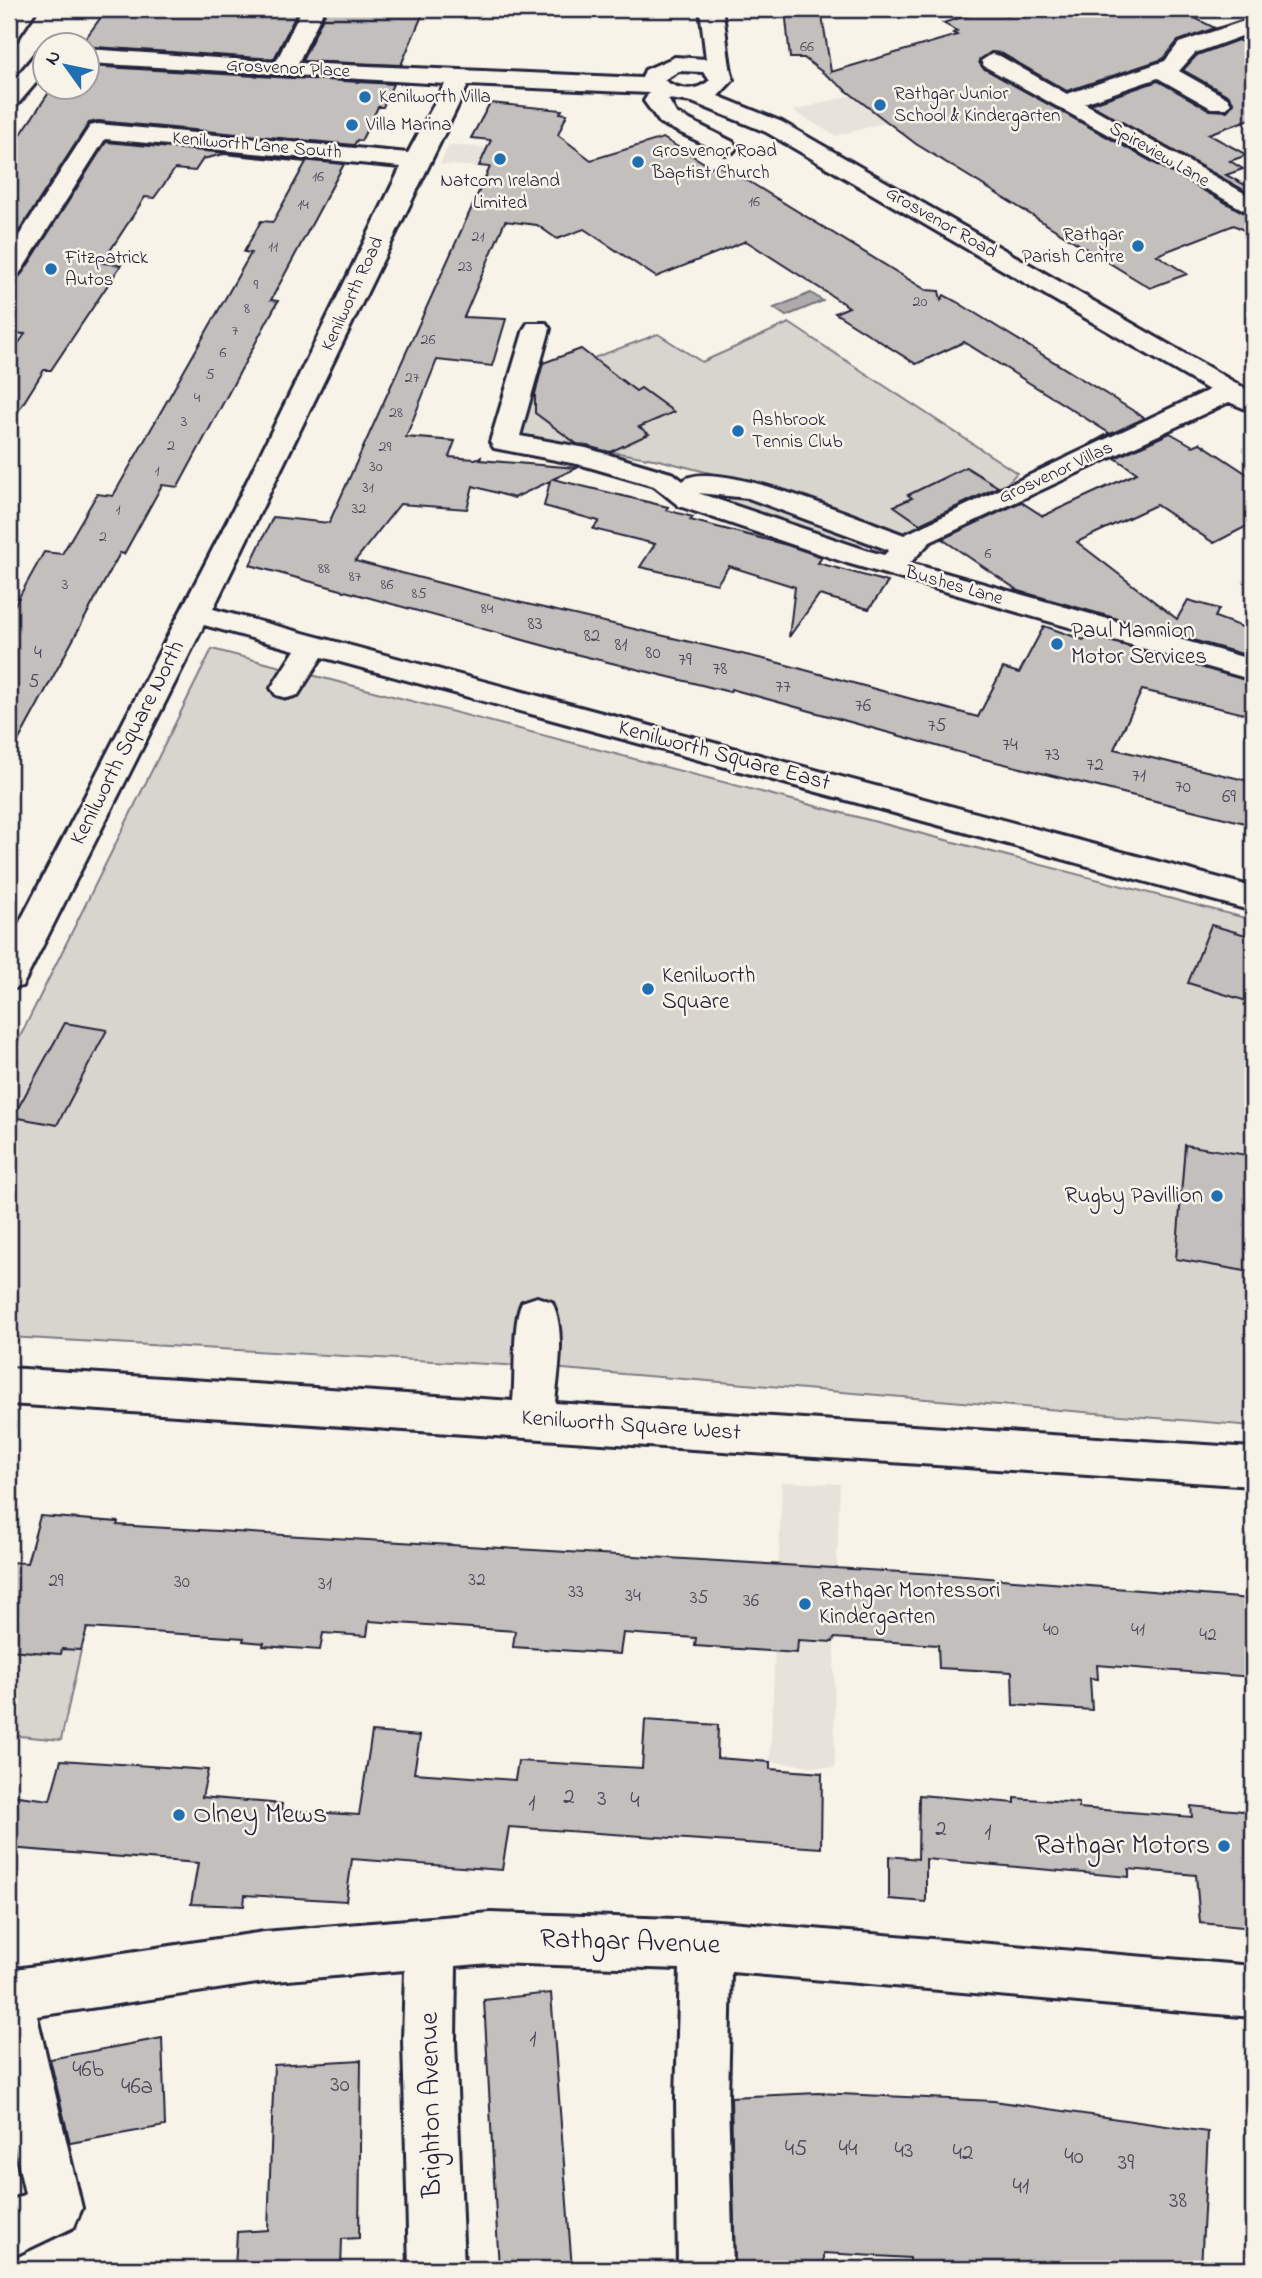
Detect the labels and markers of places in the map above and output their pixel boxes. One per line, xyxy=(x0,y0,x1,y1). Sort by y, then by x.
place label: Rathgar Junior School & Kindergarten xyxy=(894,81,1060,132)
place label: Kenilworth Villa xyxy=(379,84,491,111)
marker: Kenilworth Villa xyxy=(357,89,373,105)
marker: Rathgar Junior School & Kindergarten xyxy=(872,97,888,113)
place label: Villa Marina xyxy=(365,112,451,139)
marker: Villa Marina xyxy=(344,117,360,133)
place label: Grosvenor Road Baptist Church xyxy=(651,138,777,187)
marker: Natcom Ireland Limited xyxy=(492,151,508,167)
marker: Grosvenor Road Baptist Church xyxy=(630,154,646,170)
place label: Natcom Ireland Limited xyxy=(440,168,560,217)
place label: Rathgar Parish Centre xyxy=(1022,222,1124,271)
marker: Rathgar Parish Centre xyxy=(1130,238,1146,254)
place label: Fitzpatrick Autos xyxy=(64,245,149,294)
marker: Fitzpatrick Autos xyxy=(43,261,59,277)
place label: Ashbrook Tennis Club xyxy=(752,407,842,456)
marker: Ashbrook Tennis Club xyxy=(730,423,746,439)
place label: Paul Mannion Motor Services xyxy=(1071,615,1207,674)
marker: Paul Mannion Motor Services xyxy=(1049,636,1065,652)
place label: Kenilworth Square xyxy=(662,960,755,1019)
marker: Kenilworth Square xyxy=(640,981,656,997)
place label: Rugby Pavillion xyxy=(1065,1180,1203,1215)
marker: Rugby Pavillion xyxy=(1209,1188,1225,1204)
place label: Rathgar Montessori Kindergarten xyxy=(819,1575,1000,1635)
marker: Rathgar Montessori Kindergarten xyxy=(797,1596,813,1612)
place label: Olney Mews xyxy=(193,1795,327,1836)
marker: Olney Mews xyxy=(171,1807,187,1823)
place label: Rathgar Motors xyxy=(1035,1826,1210,1867)
marker: Rathgar Motors xyxy=(1216,1838,1232,1854)

